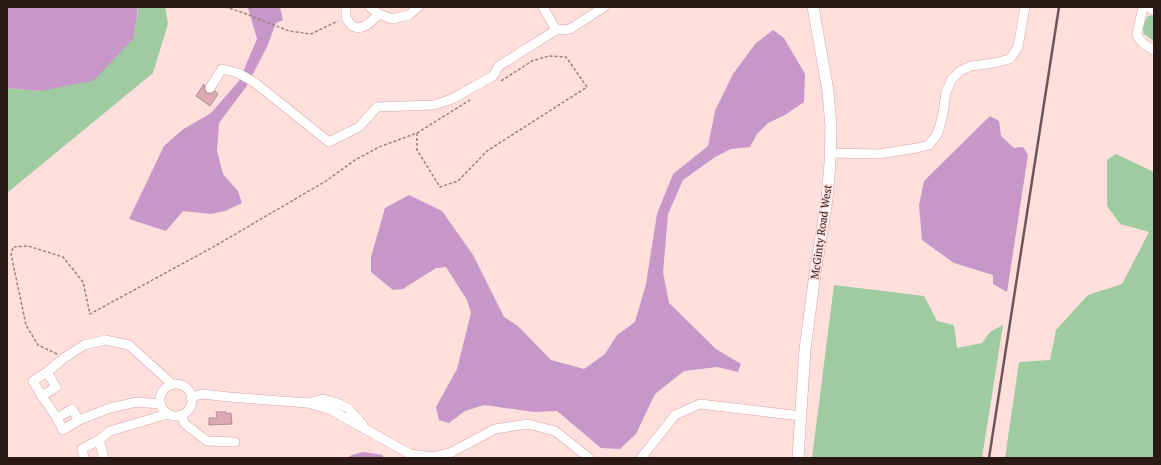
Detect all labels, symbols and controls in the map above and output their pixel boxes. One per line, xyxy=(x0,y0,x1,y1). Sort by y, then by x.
street label: McGinty Road West xyxy=(807,184,835,280)

